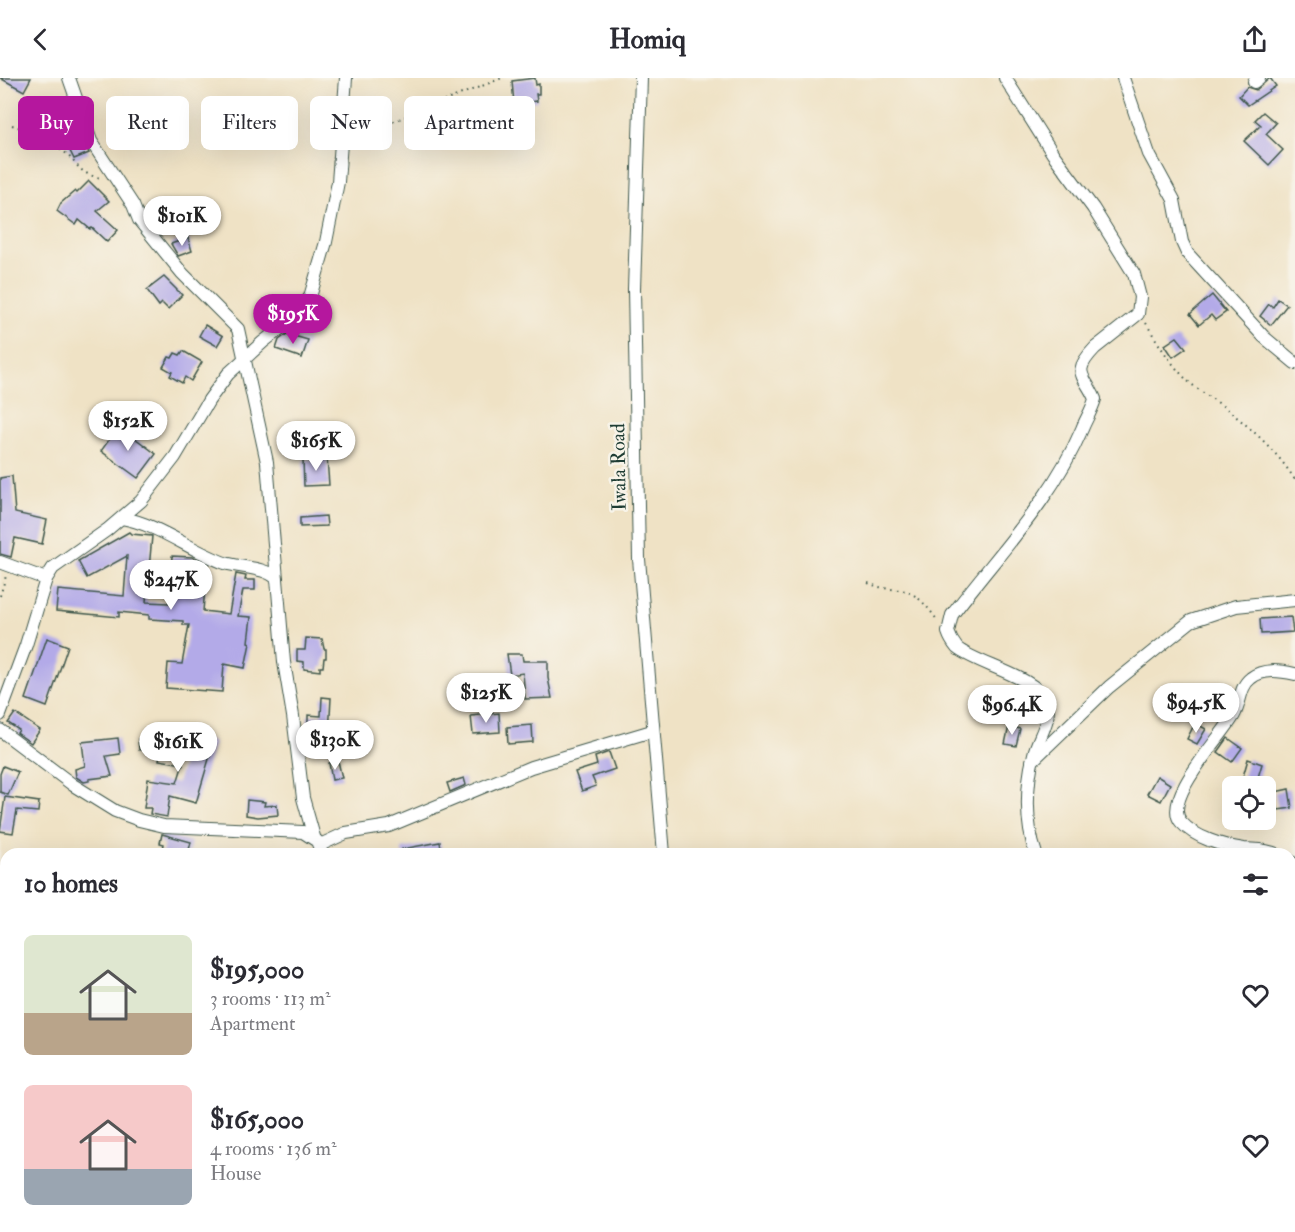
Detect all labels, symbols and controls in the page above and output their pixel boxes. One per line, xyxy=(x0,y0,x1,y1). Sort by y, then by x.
icon: back xyxy=(24,23,57,56)
text: Homiq xyxy=(609,23,686,56)
icon: share xyxy=(1238,23,1271,56)
chip: Buy xyxy=(18,96,94,150)
chip: Rent xyxy=(106,96,189,150)
chip: Filters xyxy=(201,96,298,150)
chip: New xyxy=(310,96,392,150)
chip: Apartment xyxy=(404,96,535,150)
pin: $101K xyxy=(140,196,224,247)
text: $101K xyxy=(157,203,207,228)
pin: $195K xyxy=(251,294,335,345)
text: $195K xyxy=(267,301,319,326)
pin: $152K xyxy=(86,401,170,452)
text: $152K xyxy=(102,408,154,433)
pin: $165K xyxy=(274,421,358,472)
street label: Iwala Road xyxy=(605,423,632,511)
text: $165K xyxy=(290,428,342,453)
pin: $247K xyxy=(129,560,213,611)
text: $247K xyxy=(144,567,198,592)
pin: $125K xyxy=(444,673,528,724)
text: $125K xyxy=(460,680,512,705)
pin: $94.5K xyxy=(1147,683,1245,734)
pin: $96.4K xyxy=(963,685,1061,736)
text: $94.5K xyxy=(1166,690,1226,715)
text: $96.4K xyxy=(982,692,1042,717)
pin: $130K xyxy=(293,720,377,771)
pin: $161K xyxy=(136,722,220,773)
text: $130K xyxy=(310,727,360,752)
text: $161K xyxy=(153,729,203,754)
map controls xyxy=(1222,776,1276,830)
button: locate xyxy=(1222,776,1276,830)
text: 10 homes xyxy=(24,868,118,900)
icon: filters xyxy=(1239,868,1272,901)
text: $195,000 xyxy=(210,954,304,986)
icon: home xyxy=(72,959,144,1031)
icon: heart xyxy=(1239,979,1272,1012)
text: 3 rooms · 113 m² xyxy=(210,986,331,1011)
text: Apartment xyxy=(210,1011,295,1036)
text: $165,000 xyxy=(210,1104,304,1136)
icon: home xyxy=(72,1109,144,1181)
icon: heart xyxy=(1239,1129,1272,1162)
text: 4 rooms · 136 m² xyxy=(210,1136,337,1161)
text: House xyxy=(210,1161,261,1186)

